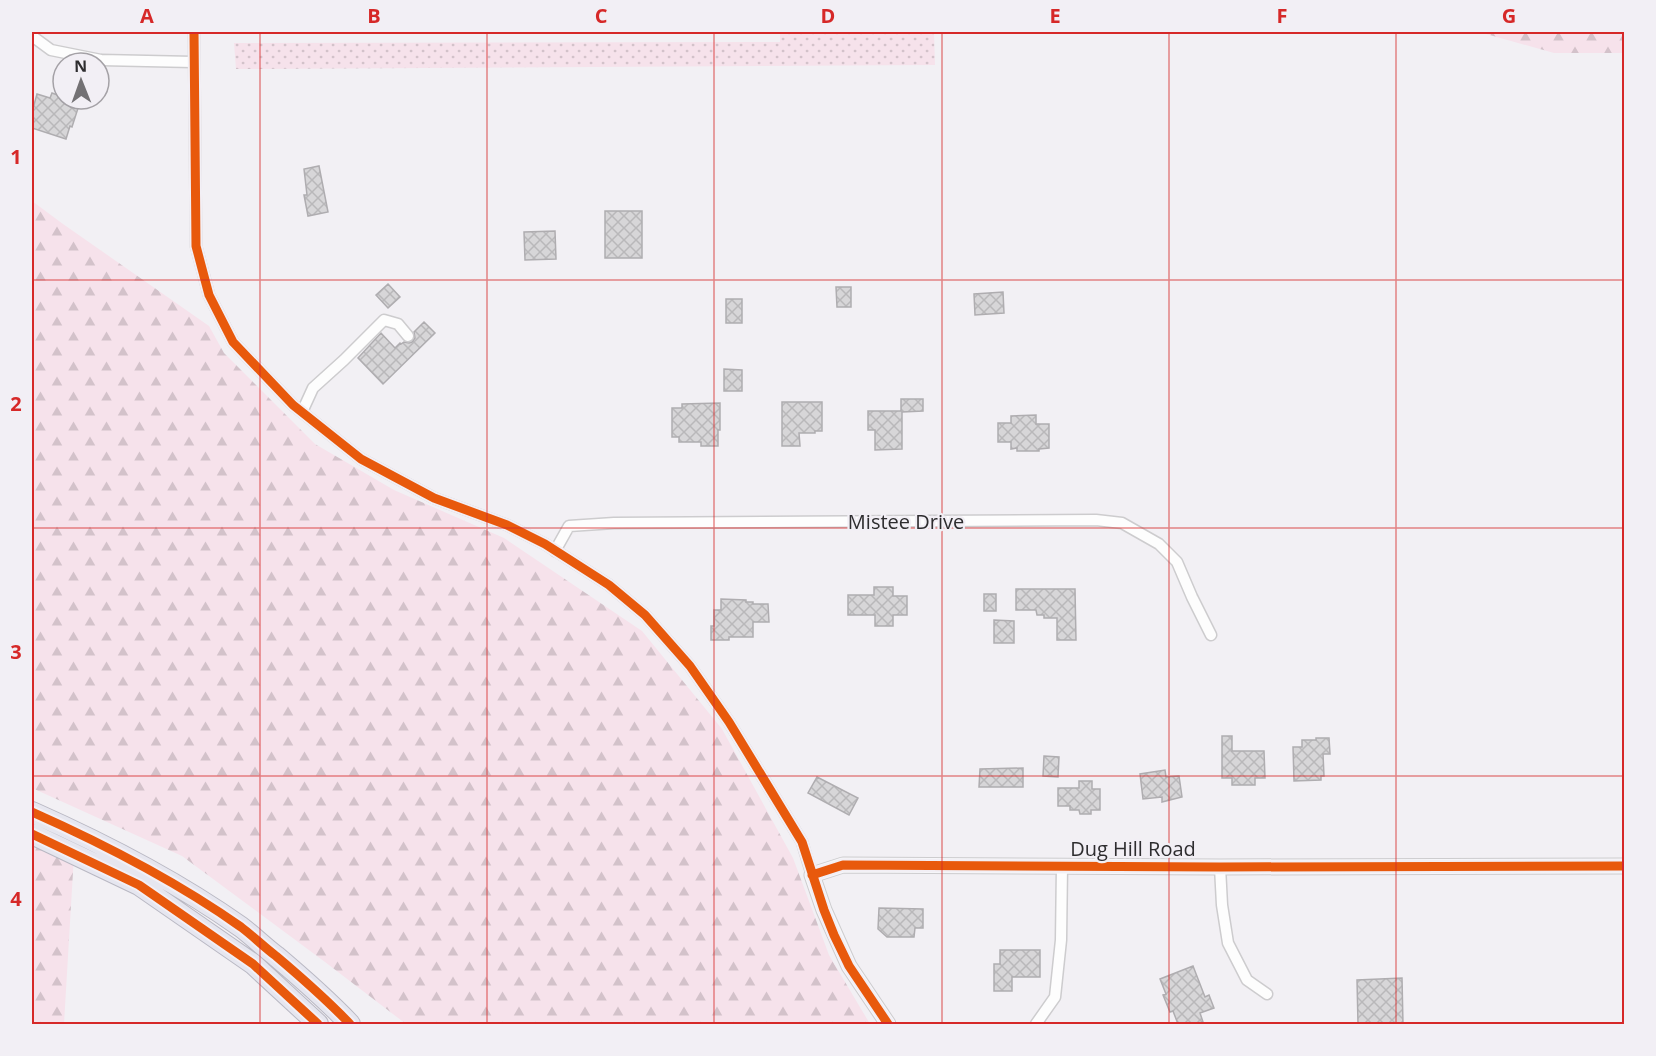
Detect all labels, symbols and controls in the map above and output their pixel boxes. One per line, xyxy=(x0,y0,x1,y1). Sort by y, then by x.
text: A xyxy=(140,2,154,29)
text: B xyxy=(367,2,381,29)
text: C xyxy=(595,2,608,29)
text: D xyxy=(821,2,835,29)
text: E xyxy=(1049,2,1061,29)
text: F xyxy=(1277,2,1287,29)
text: G xyxy=(1502,2,1516,29)
north arrow xyxy=(51,51,111,111)
text: N xyxy=(74,55,87,77)
text: 1 xyxy=(10,143,22,170)
text: 2 xyxy=(10,390,22,417)
street label: Mistee Drive xyxy=(848,508,964,535)
text: 3 xyxy=(10,638,22,665)
street label: Dug Hill Road xyxy=(1070,835,1196,862)
text: 4 xyxy=(10,885,22,912)

